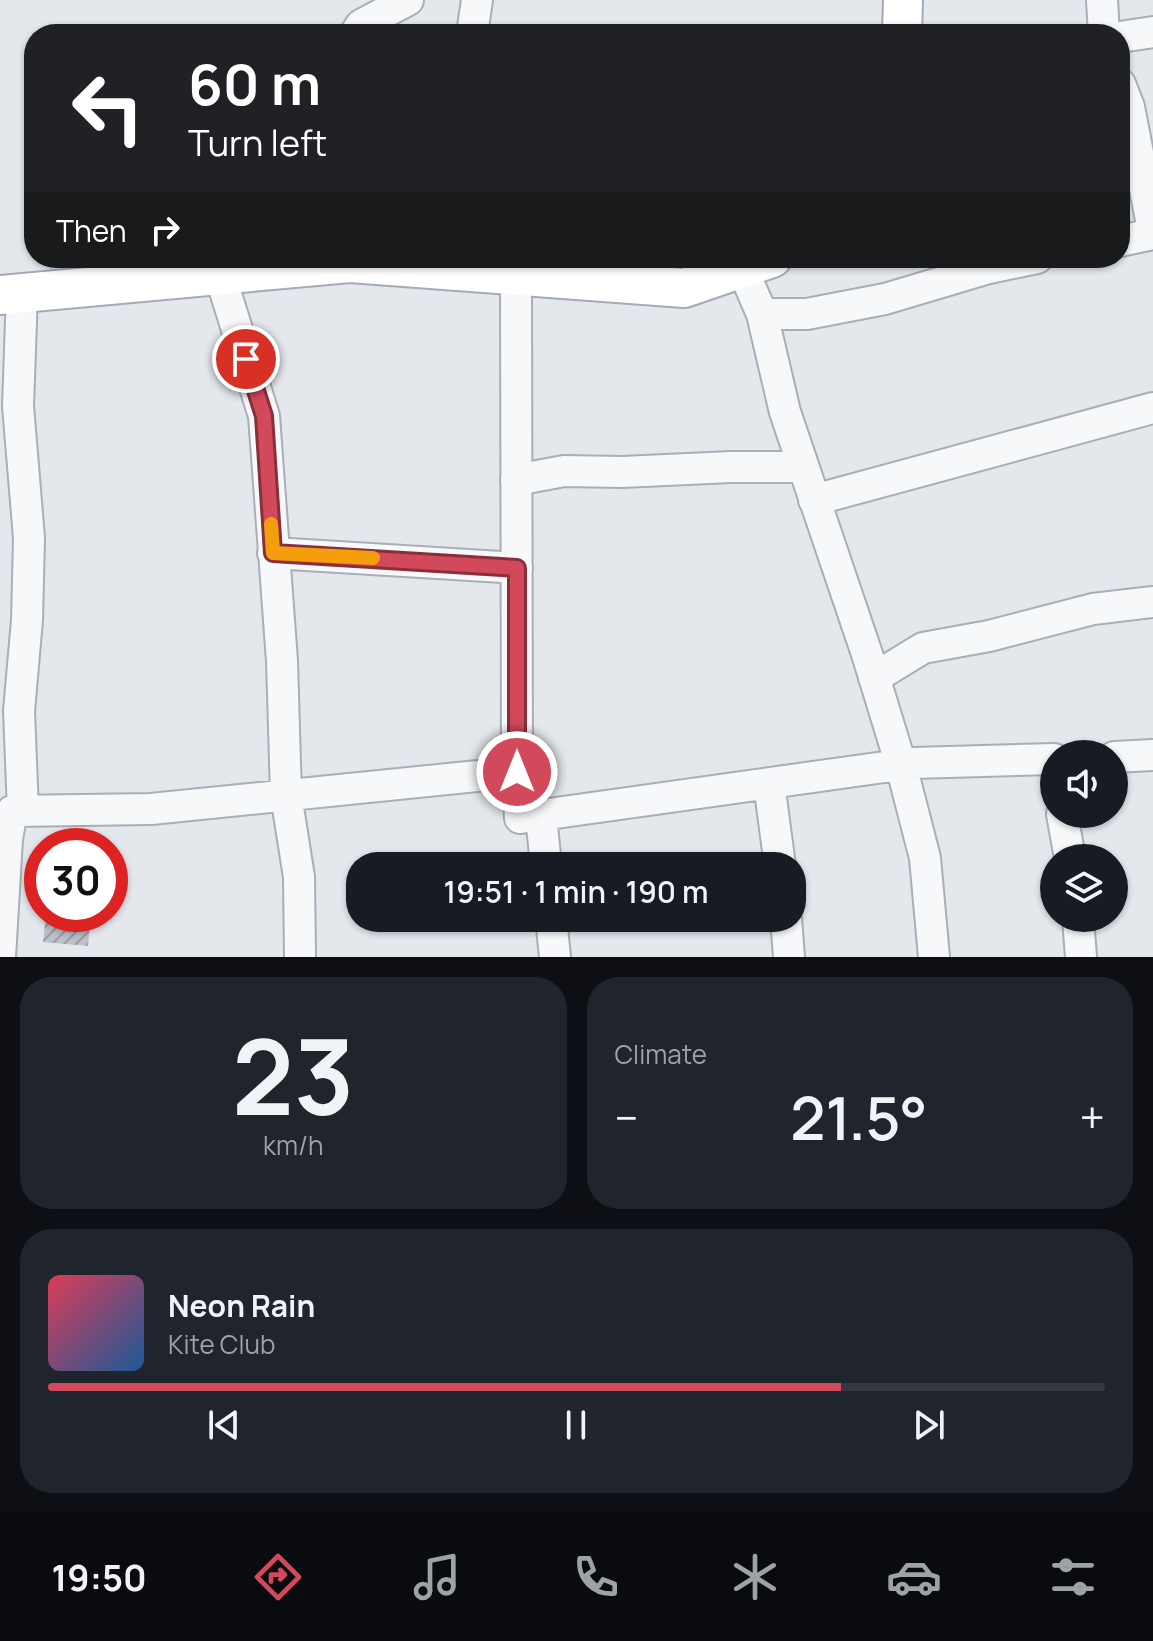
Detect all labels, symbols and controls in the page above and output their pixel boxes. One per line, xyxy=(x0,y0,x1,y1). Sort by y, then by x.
text: 60 m xyxy=(188,45,321,122)
icon: left xyxy=(56,56,160,160)
text: Turn left xyxy=(188,118,327,167)
icon: right xyxy=(143,208,187,252)
text: Then xyxy=(56,210,127,251)
pin xyxy=(212,325,280,393)
icon: arrive xyxy=(224,337,268,381)
position arrow xyxy=(475,730,559,814)
map controls xyxy=(1040,740,1128,932)
button: sound xyxy=(1040,740,1128,828)
speed limit sign: 30 xyxy=(24,828,128,932)
button: layers xyxy=(1040,844,1128,932)
text: 19:51 · 1 min · 190 m xyxy=(443,871,709,912)
text: 23 xyxy=(232,1004,354,1146)
text: Climate xyxy=(615,1036,707,1072)
text: 21.5° xyxy=(790,1076,928,1158)
text: − xyxy=(615,1087,638,1147)
text: + xyxy=(1080,1087,1105,1147)
text: km/h xyxy=(263,1127,323,1163)
text: Neon Rain xyxy=(168,1285,315,1326)
text: Kite Club xyxy=(168,1326,275,1362)
icon: previous xyxy=(202,1403,246,1447)
icon: pause xyxy=(554,1403,598,1447)
icon: next xyxy=(907,1403,951,1447)
icon: directions xyxy=(250,1549,306,1605)
icon: music xyxy=(409,1549,465,1605)
icon: phone xyxy=(568,1549,624,1605)
icon: climate xyxy=(727,1549,783,1605)
icon: car xyxy=(886,1549,942,1605)
icon: filters xyxy=(1045,1549,1101,1605)
text: 19:50 xyxy=(52,1553,147,1602)

